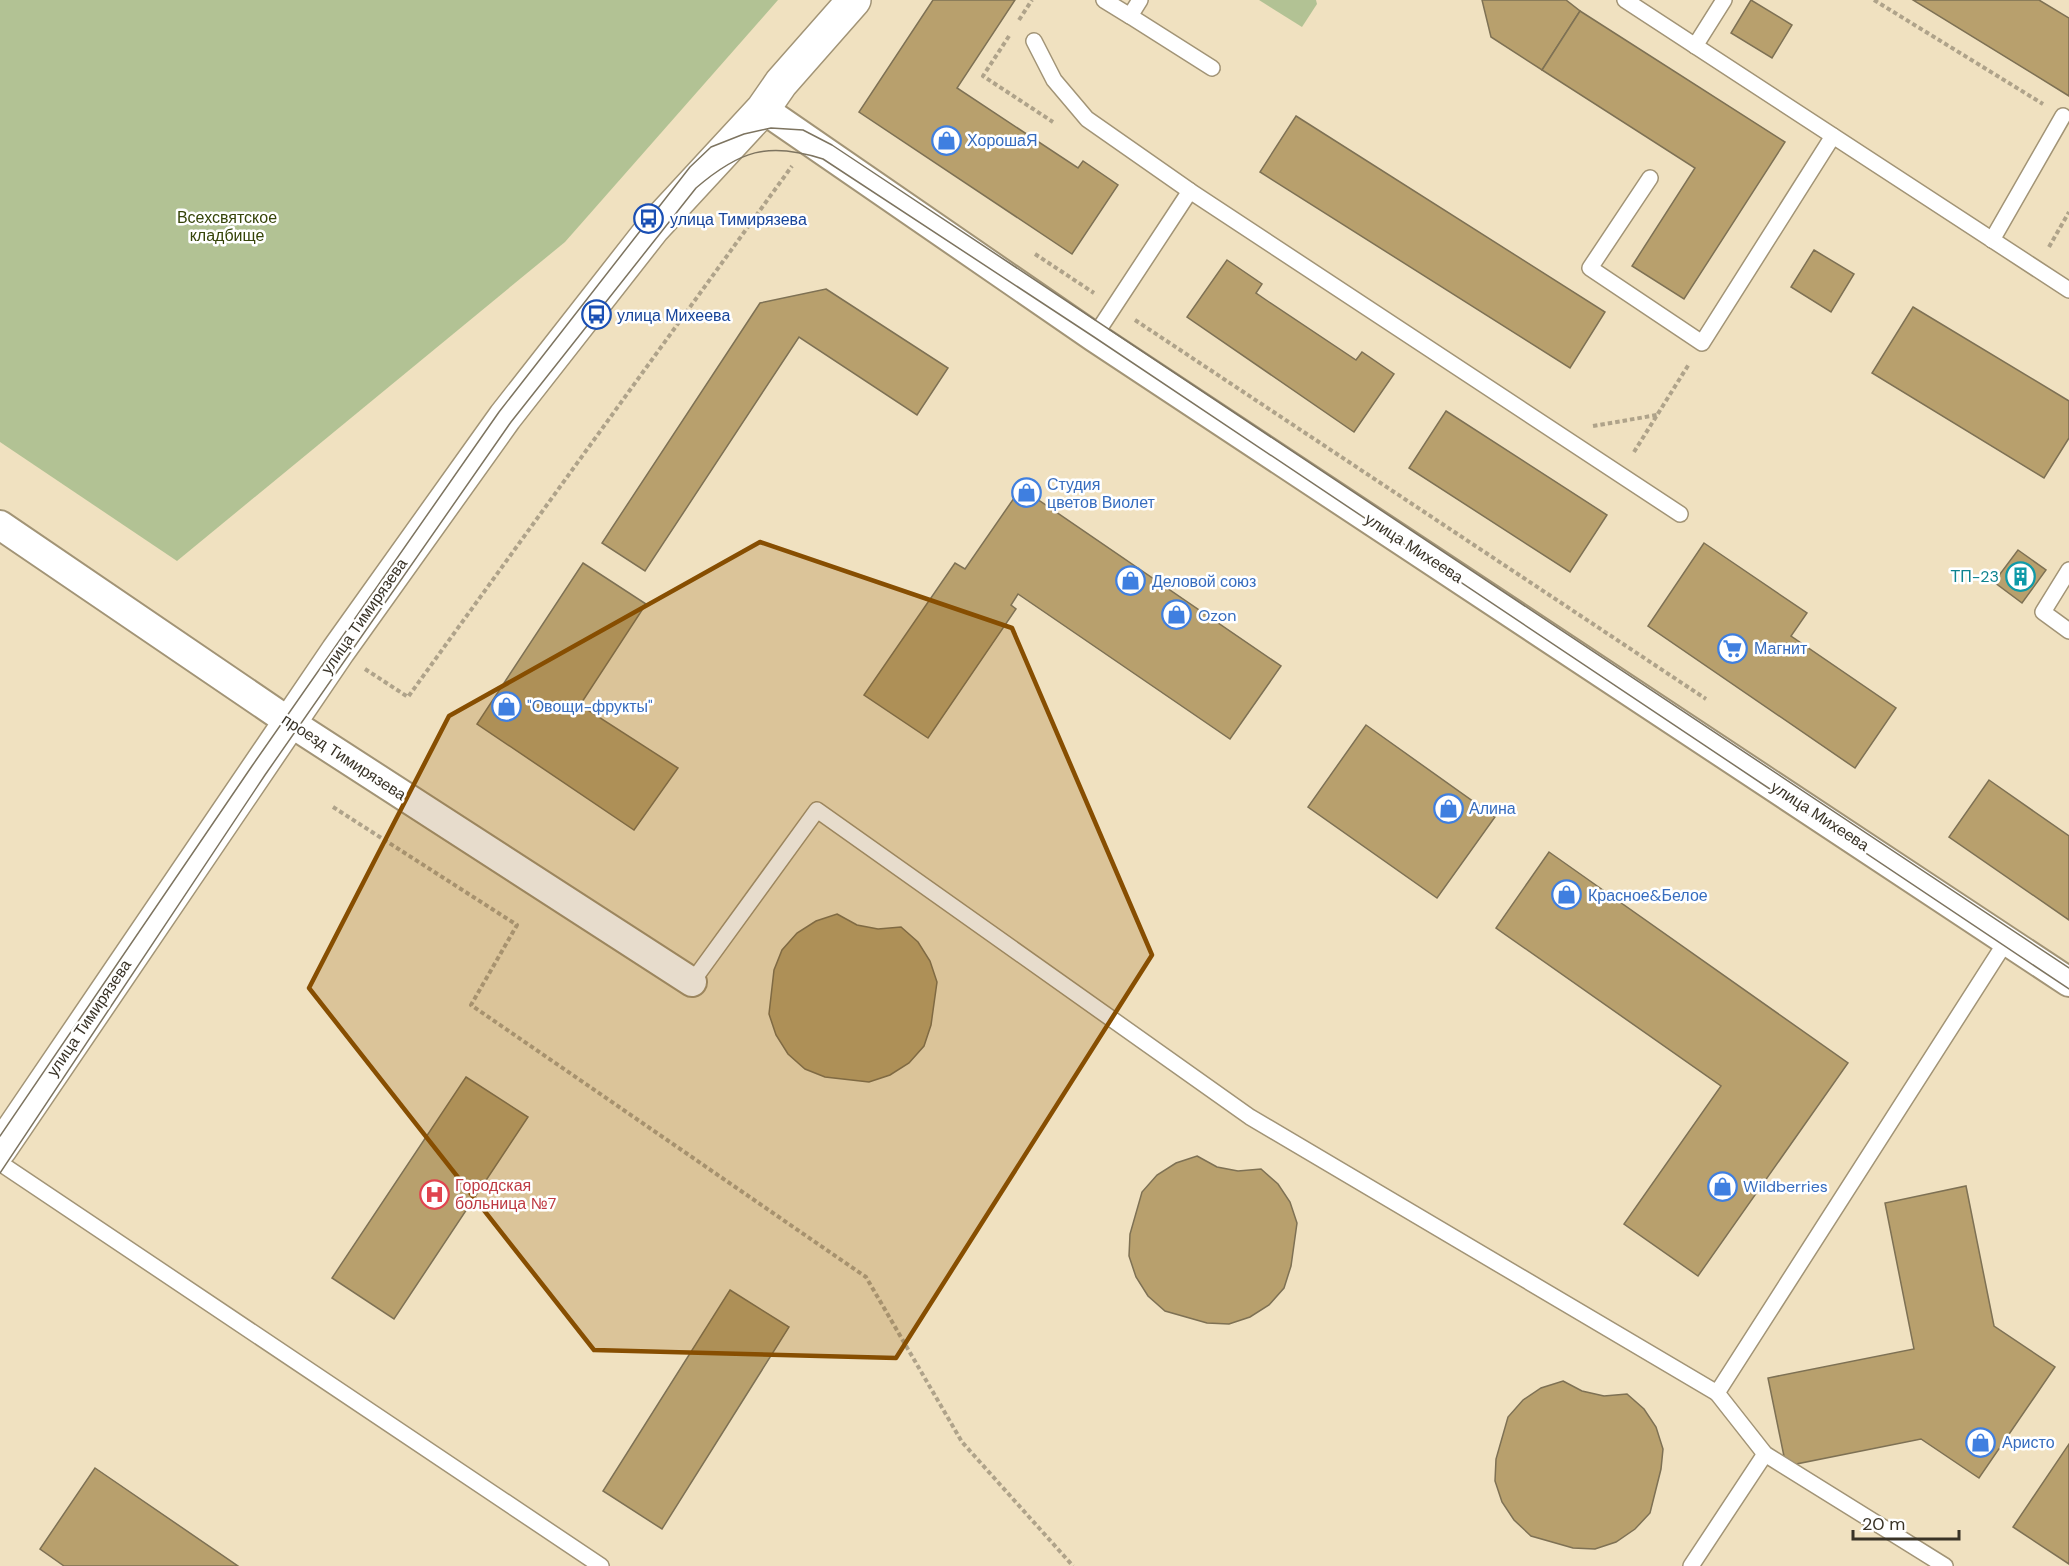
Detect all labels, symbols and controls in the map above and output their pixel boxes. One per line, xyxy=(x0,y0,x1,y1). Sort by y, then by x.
shop icon: ХорошаЯ xyxy=(930,124,962,156)
place label: ХорошаЯ xyxy=(967,130,1037,151)
bus stop icon: улица Тимирязева xyxy=(633,203,665,235)
park label: Всехсвятское кладбище xyxy=(177,207,277,246)
place label: улица Тимирязева xyxy=(670,209,807,230)
bus stop icon: улица Михеева xyxy=(580,299,612,331)
place label: улица Михеева xyxy=(617,305,730,326)
place label: Студия цветов Виолет xyxy=(1047,474,1156,513)
shop icon: Студия цветов Виолет xyxy=(1010,477,1042,509)
street label: улица Михеева xyxy=(1361,508,1467,588)
street label: улица Тимирязева xyxy=(316,554,412,678)
building icon: ТП-23 xyxy=(2004,560,2036,592)
shop icon: Деловой союз xyxy=(1115,565,1147,597)
place label: ТП-23 xyxy=(1950,566,1999,587)
place label: Деловой союз xyxy=(1152,571,1256,592)
shop icon: Ozon xyxy=(1161,599,1193,631)
place label: Ozon xyxy=(1198,605,1236,626)
supermarket icon: Магнит xyxy=(1717,632,1749,664)
place label: Магнит xyxy=(1754,638,1808,659)
shop icon: "Овощи-фрукты" xyxy=(490,690,522,722)
place label: "Овощи-фрукты" xyxy=(527,696,653,717)
street label: проезд Тимирязева xyxy=(278,709,410,805)
street label: улица Михеева xyxy=(1767,776,1873,856)
shop icon: Алина xyxy=(1432,792,1464,824)
place label: Алина xyxy=(1469,798,1516,819)
shop icon: Красное&Белое xyxy=(1551,879,1583,911)
place label: Красное&Белое xyxy=(1588,885,1708,906)
street label: улица Тимирязева xyxy=(42,955,136,1081)
shop icon: Wildberries xyxy=(1706,1170,1738,1202)
place label: Городская больница №7 xyxy=(455,1175,556,1214)
place label: Wildberries xyxy=(1743,1176,1828,1197)
hospital icon: Городская больница №7 xyxy=(418,1178,450,1210)
shop icon: Аристо xyxy=(1965,1426,1997,1458)
place label: Аристо xyxy=(2002,1432,2055,1453)
scale bar xyxy=(1853,1503,1960,1541)
text: 20 m xyxy=(1862,1512,1905,1536)

